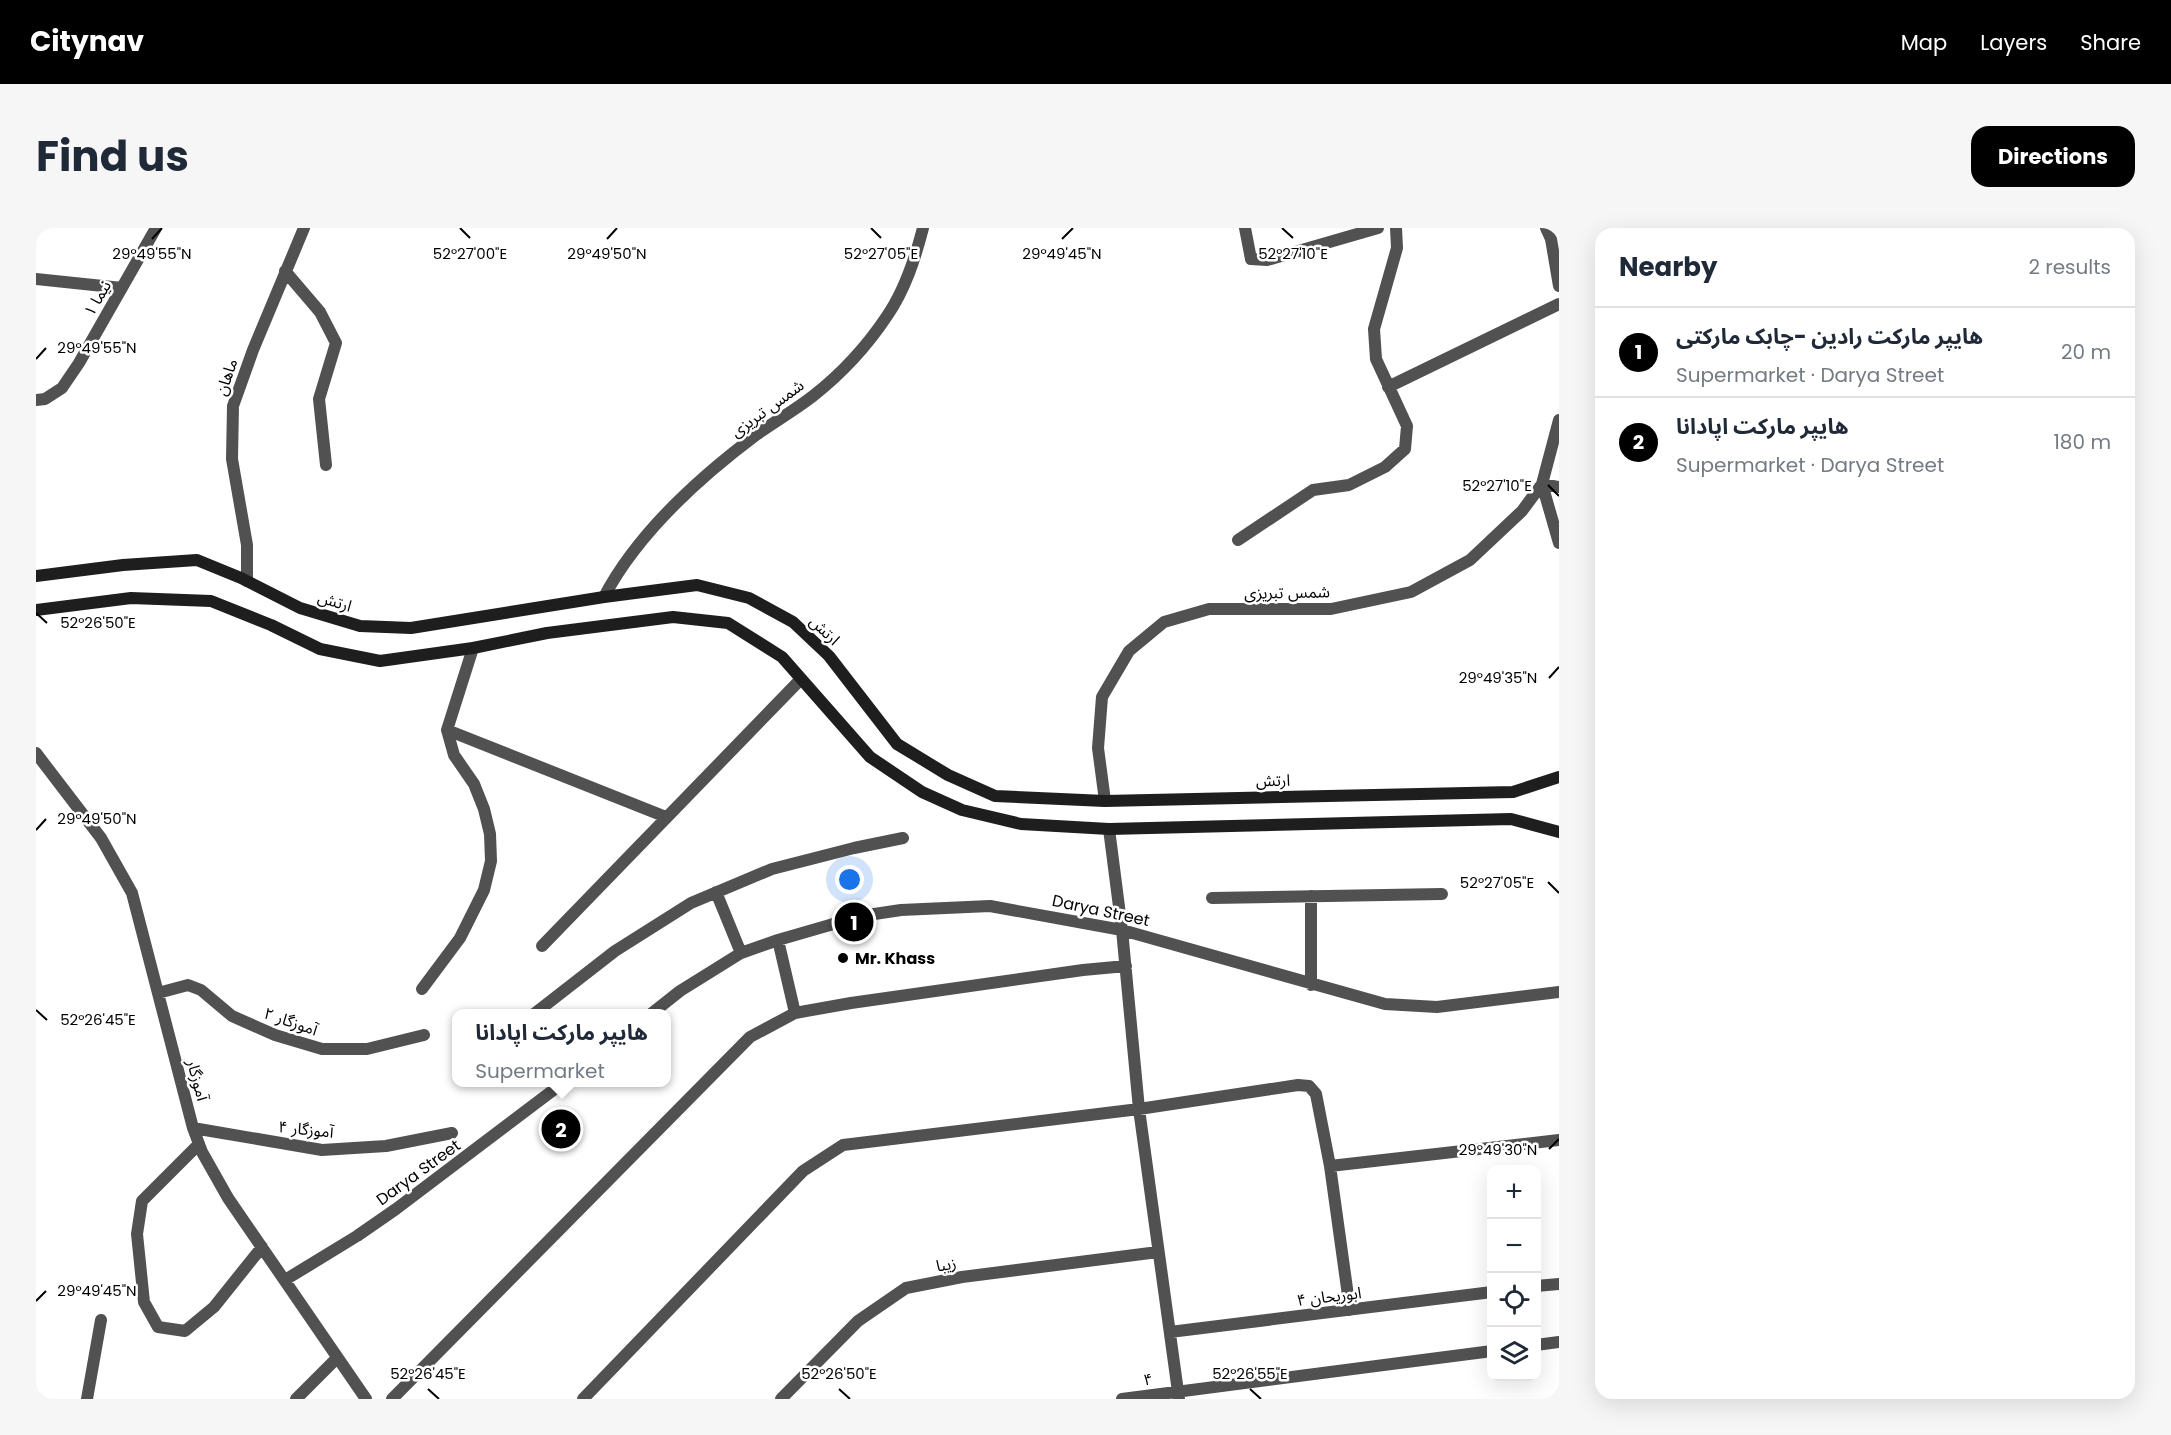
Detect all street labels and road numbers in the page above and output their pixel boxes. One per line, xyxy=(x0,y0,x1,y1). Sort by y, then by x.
street label: نیما ۱ xyxy=(78,276,117,320)
street label: ماهان xyxy=(209,356,244,399)
street label: شمس تبریزی xyxy=(726,374,809,443)
street label: شمس تبریزی xyxy=(1244,580,1330,605)
street label: ارتش xyxy=(315,585,355,617)
street label: ارتش xyxy=(804,610,845,651)
street label: ارتش xyxy=(1256,769,1290,792)
street label: Darya Street xyxy=(1050,889,1152,932)
street label: آموزگار ۲ xyxy=(261,1002,322,1042)
street label: آموزگار xyxy=(181,1056,214,1105)
street label: آموزگار ۴ xyxy=(277,1115,336,1144)
street label: Darya Street xyxy=(371,1134,465,1211)
street label: زیبا xyxy=(934,1251,958,1278)
street label: ابوریحان ۴ xyxy=(1295,1281,1363,1312)
street label: ۴ xyxy=(1142,1367,1154,1392)

